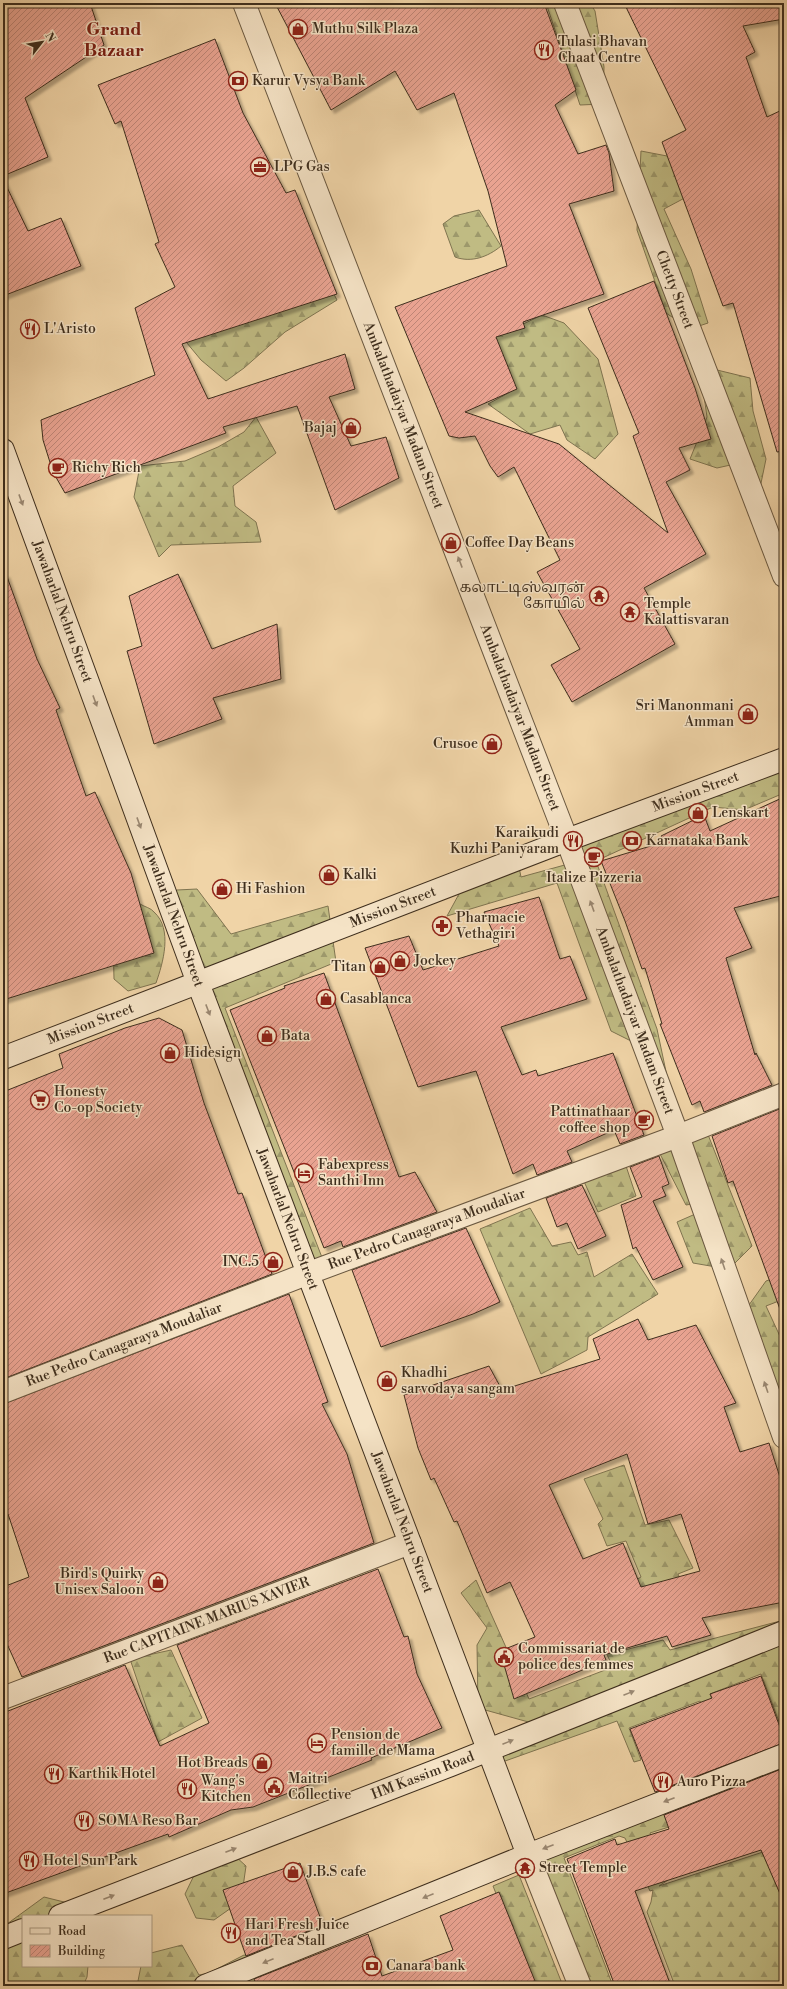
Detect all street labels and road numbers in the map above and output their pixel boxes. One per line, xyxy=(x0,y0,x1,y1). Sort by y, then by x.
street label: Chetty Street xyxy=(651,248,698,332)
street label: Ambalathadaiyar Madam Street xyxy=(359,318,447,511)
street label: Jawaharlal Nehru Street xyxy=(27,537,96,685)
street label: Ambalathadaiyar Madam Street xyxy=(475,621,564,814)
street label: Mission Street xyxy=(650,768,742,816)
street label: Jawaharlal Nehru Street xyxy=(139,841,208,990)
street label: Mission Street xyxy=(347,882,439,932)
street label: Ambalathadaiyar Madam Street xyxy=(591,923,678,1117)
street label: Mission Street xyxy=(45,999,136,1049)
street label: Jawaharlal Nehru Street xyxy=(252,1145,322,1293)
street label: Rue Pedro Canagaraya Moudaliar xyxy=(325,1184,528,1274)
street label: Rue Pedro Canagaraya Moudaliar xyxy=(23,1299,225,1391)
street label: Jawaharlal Nehru Street xyxy=(367,1448,437,1596)
street label: Rue CAPITAINE MARIUS XAVIER xyxy=(101,1573,313,1668)
street label: HM Kassim Road xyxy=(369,1748,477,1804)

